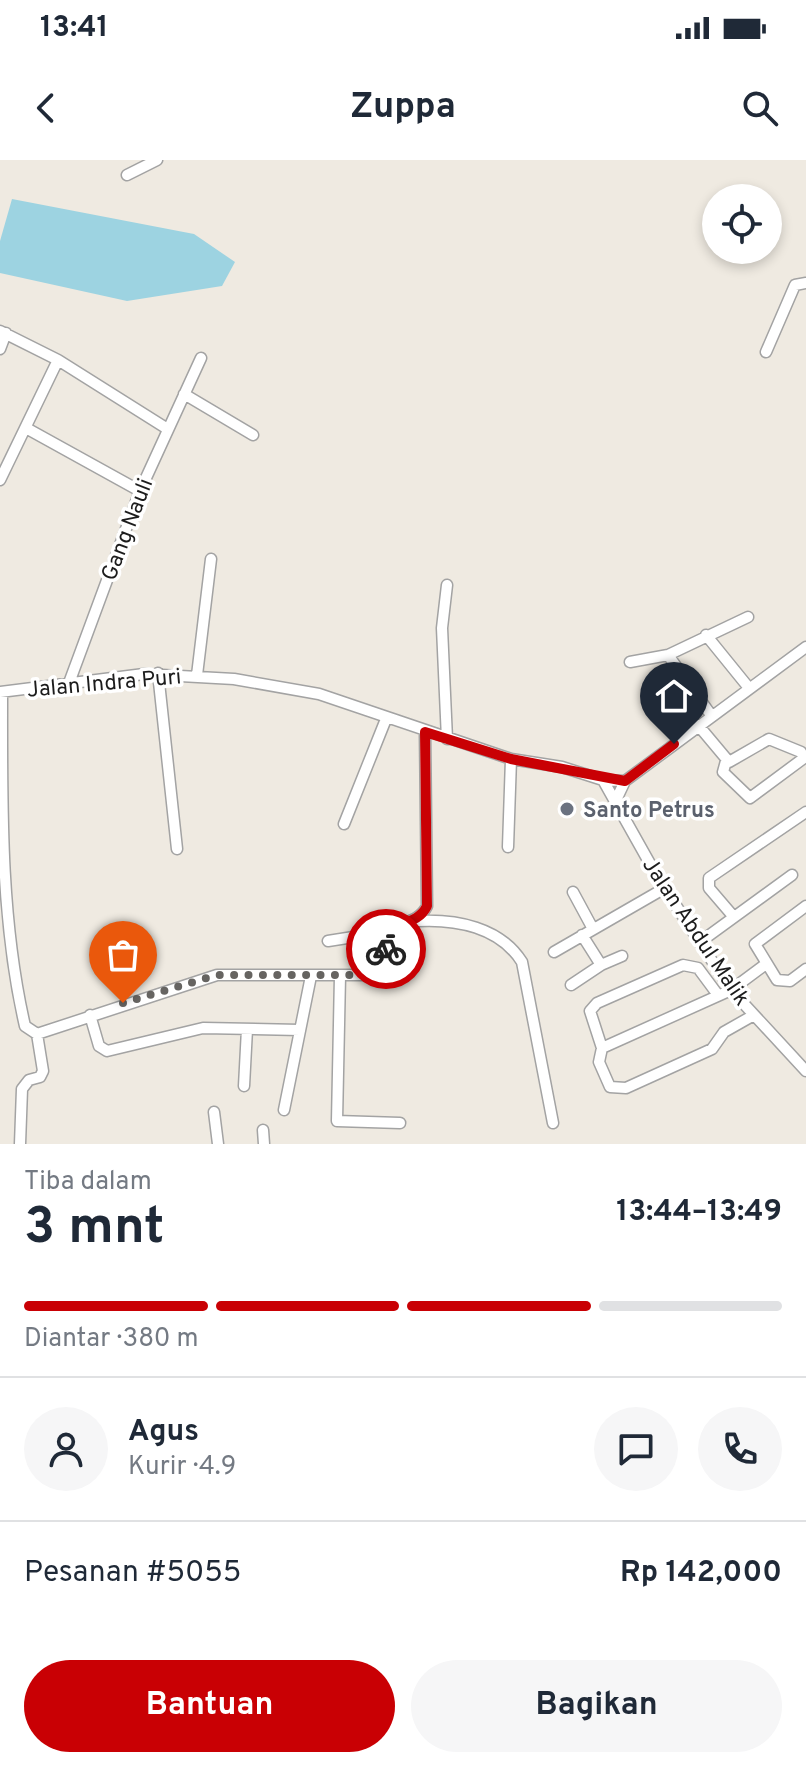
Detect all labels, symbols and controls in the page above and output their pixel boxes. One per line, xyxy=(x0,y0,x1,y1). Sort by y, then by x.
text: 13:41 xyxy=(40,10,109,47)
text: Zuppa xyxy=(350,85,456,131)
icon: back xyxy=(24,86,68,130)
icon: search xyxy=(738,86,782,130)
map controls xyxy=(702,184,782,264)
button: locate xyxy=(702,184,782,264)
street label: Gang Nauli xyxy=(96,475,160,585)
pin xyxy=(640,662,708,744)
street label: Jalan Indra Puri xyxy=(26,664,183,705)
icon: home xyxy=(652,674,696,718)
place label: Santo Petrus xyxy=(583,798,715,825)
marker: Santo Petrus xyxy=(558,800,576,818)
street label: Jalan Abdul Malik xyxy=(635,853,754,1012)
courier xyxy=(346,909,426,989)
pin xyxy=(89,921,157,1003)
icon: bike xyxy=(364,927,408,971)
icon: bag xyxy=(101,933,145,977)
text: Tiba dalam xyxy=(24,1166,152,1199)
text: 13:44–13:49 xyxy=(616,1194,782,1231)
text: 3 mnt xyxy=(24,1196,164,1262)
text: Diantar · 380 m xyxy=(24,1323,199,1356)
button: person xyxy=(24,1407,108,1491)
button: chat xyxy=(594,1407,678,1491)
button: phone xyxy=(698,1407,782,1491)
text: Agus xyxy=(128,1414,199,1451)
text: Kurir · 4.9 xyxy=(128,1451,236,1484)
text: Pesanan #5055 xyxy=(24,1555,242,1592)
text: Rp 142,000 xyxy=(620,1555,782,1592)
button: Bantuan xyxy=(24,1660,395,1752)
button: Bagikan xyxy=(411,1660,782,1752)

